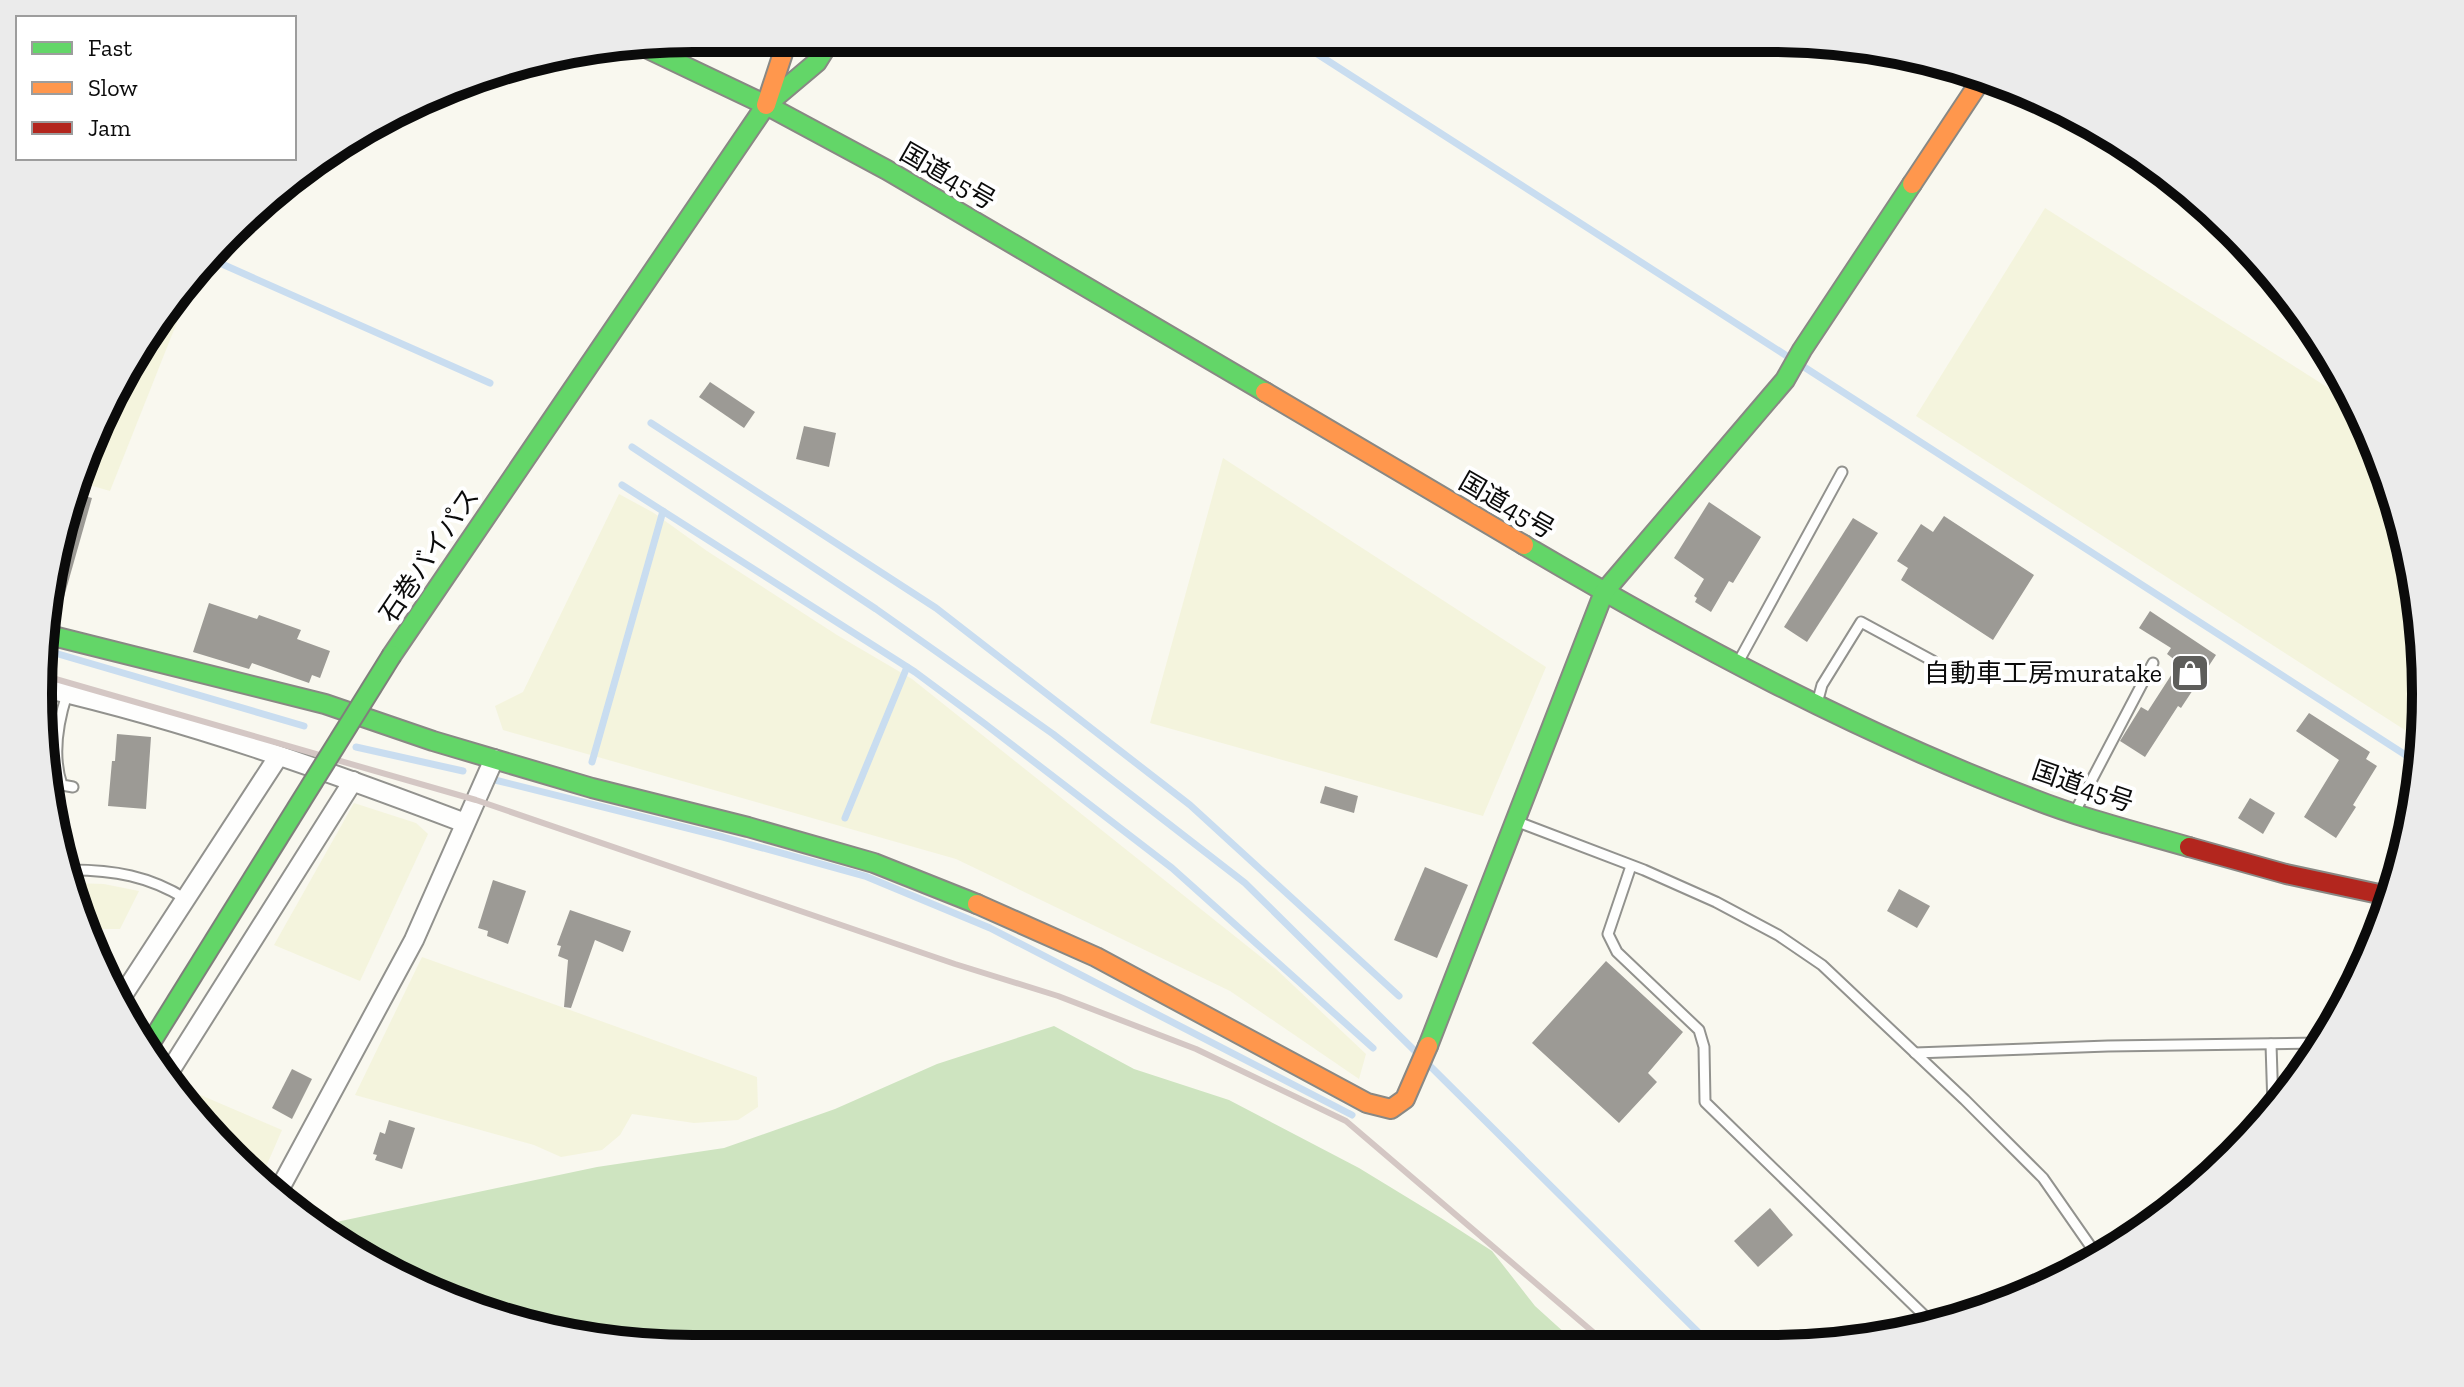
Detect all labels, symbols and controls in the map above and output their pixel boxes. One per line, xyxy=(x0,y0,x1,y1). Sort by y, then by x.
legend xyxy=(16,16,296,160)
text: Fast xyxy=(88,33,132,62)
text: Slow xyxy=(88,73,138,102)
text: Jam xyxy=(88,113,131,142)
street label: 国道45号 xyxy=(894,136,1002,216)
street label: 国道45号 xyxy=(1453,465,1561,545)
street label: 石巻バイパス xyxy=(372,482,486,628)
shop icon: 自動車工房muratake xyxy=(2169,652,2211,694)
place label: 自動車工房muratake xyxy=(1924,657,2162,689)
street label: 国道45号 xyxy=(2028,754,2138,818)

